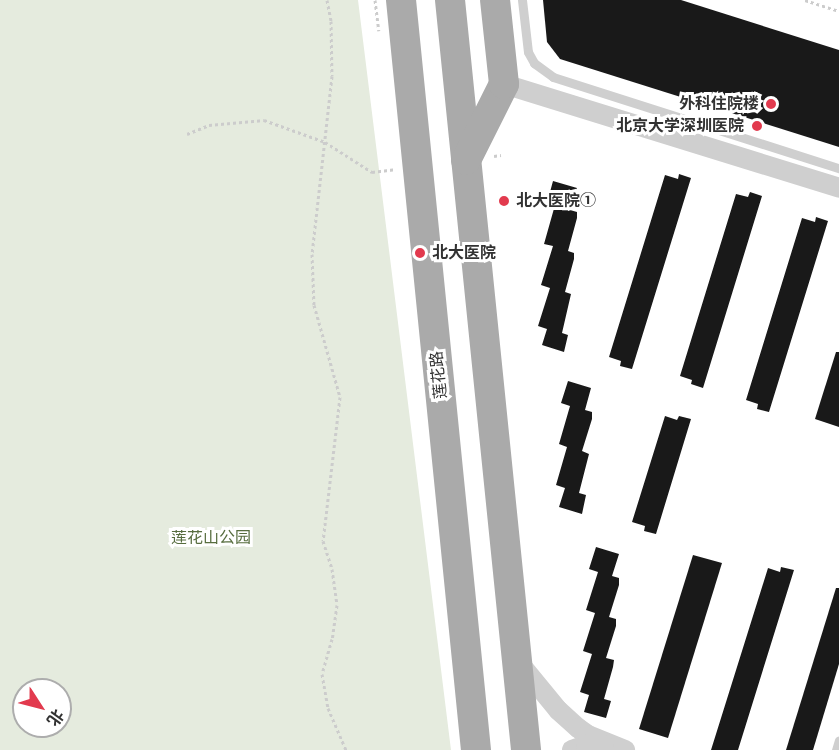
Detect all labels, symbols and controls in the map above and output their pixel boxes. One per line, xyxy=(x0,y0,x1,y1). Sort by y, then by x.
place label: 外科住院楼 xyxy=(679,94,759,114)
marker: 外科住院楼 xyxy=(764,97,778,111)
place label: 北京大学深圳医院 xyxy=(616,116,744,136)
marker: 北京大学深圳医院 xyxy=(748,117,766,135)
place label: 北大医院① xyxy=(516,191,596,211)
marker: 北大医院① xyxy=(497,194,511,208)
place label: 北大医院 xyxy=(432,243,496,263)
marker: 北大医院 xyxy=(413,246,427,260)
street label: 莲花路 xyxy=(427,350,451,400)
park label: 莲花山公园 xyxy=(171,528,251,548)
north arrow xyxy=(12,678,72,738)
text: 北 xyxy=(43,706,68,730)

